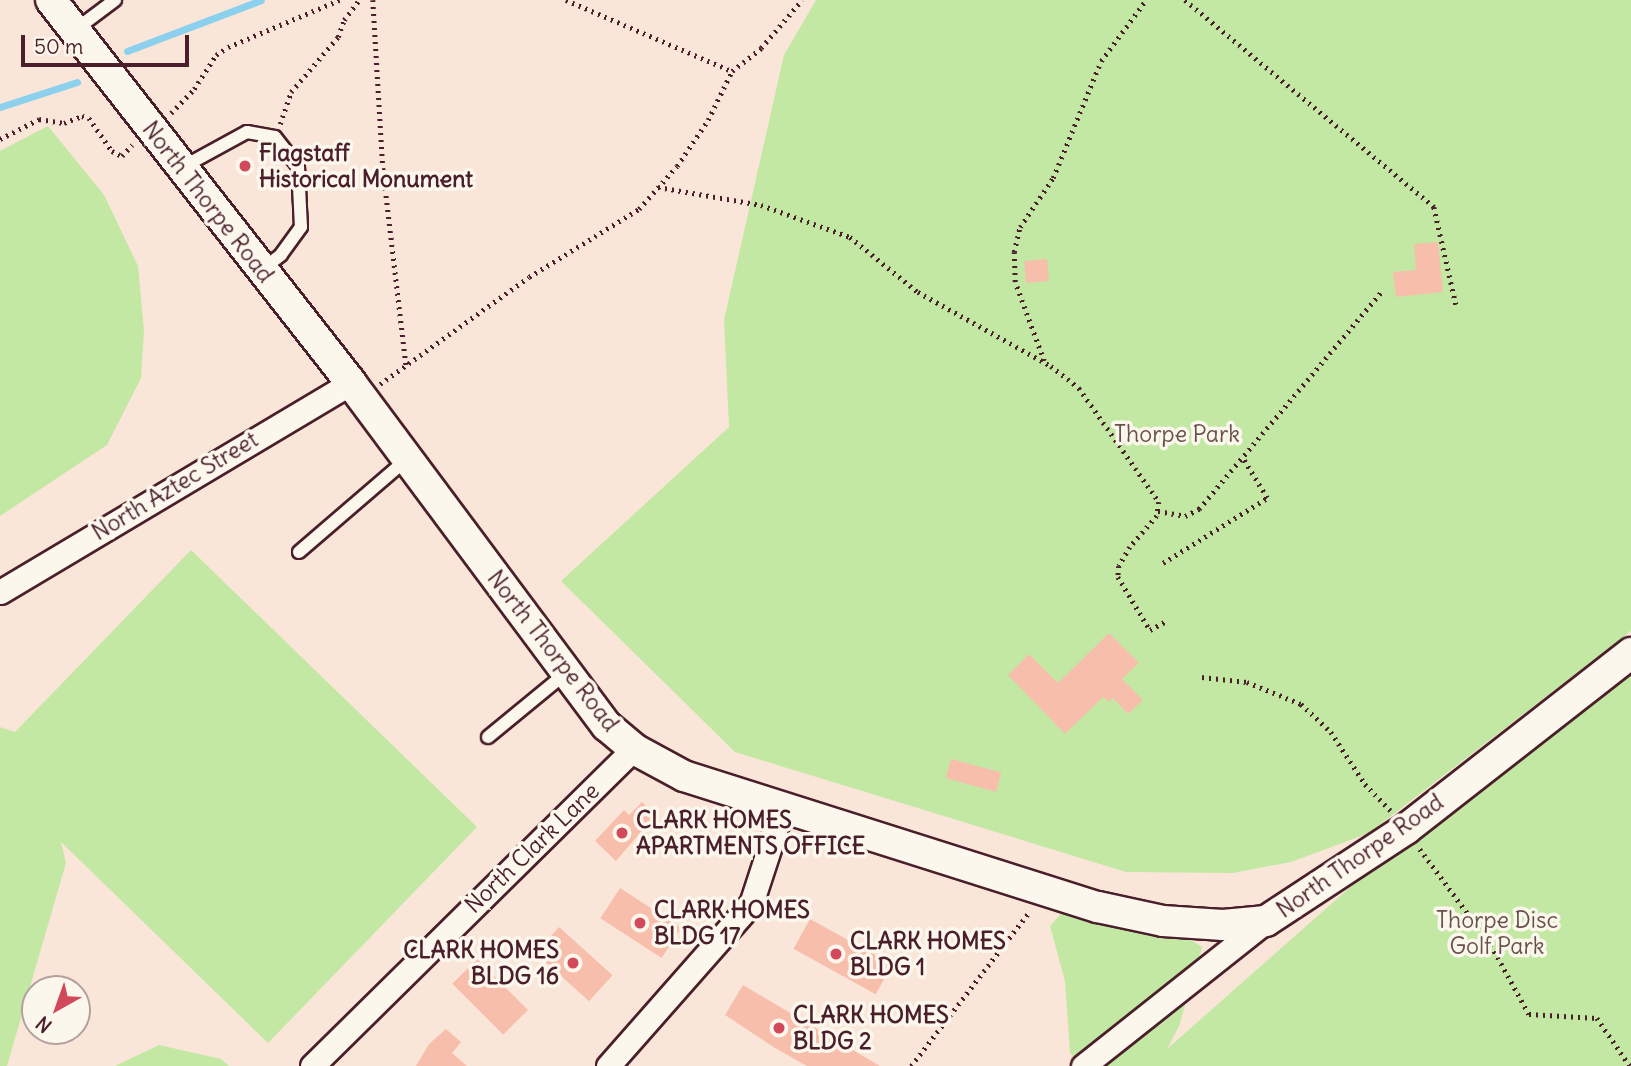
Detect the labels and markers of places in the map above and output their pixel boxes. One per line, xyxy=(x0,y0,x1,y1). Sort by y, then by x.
place label: Flagstaff Historical Monument xyxy=(259,139,473,193)
marker: Flagstaff Historical Monument xyxy=(237,158,253,174)
place label: CLARK HOMES APARTMENTS OFFICE xyxy=(636,806,865,860)
marker: CLARK HOMES APARTMENTS OFFICE xyxy=(614,825,630,841)
place label: CLARK HOMES BLDG 17 xyxy=(654,896,810,950)
marker: CLARK HOMES BLDG 17 xyxy=(632,915,648,931)
place label: CLARK HOMES BLDG 1 xyxy=(850,927,1006,981)
place label: CLARK HOMES BLDG 16 xyxy=(403,936,559,990)
marker: CLARK HOMES BLDG 1 xyxy=(828,946,844,962)
marker: CLARK HOMES BLDG 16 xyxy=(565,955,581,971)
place label: CLARK HOMES BLDG 2 xyxy=(793,1001,949,1055)
marker: CLARK HOMES BLDG 2 xyxy=(771,1020,787,1036)

